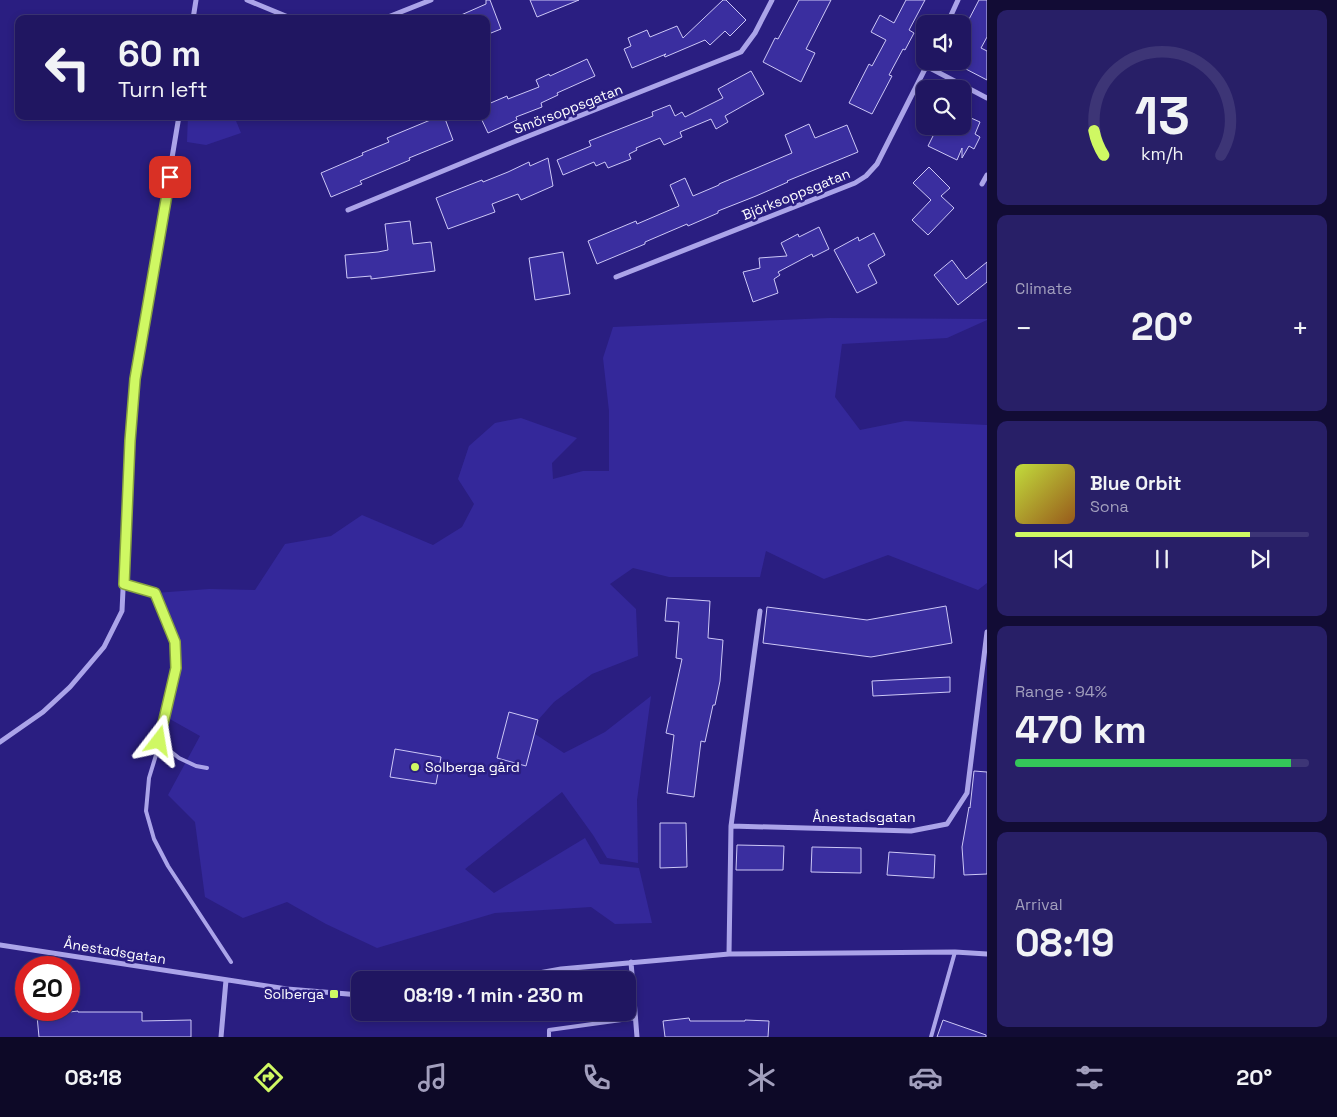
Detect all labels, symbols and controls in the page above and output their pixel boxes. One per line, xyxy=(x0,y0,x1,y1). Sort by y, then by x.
map controls xyxy=(916,15,971,135)
button: sound xyxy=(916,15,971,70)
text: 60 m xyxy=(118,32,201,76)
icon: left xyxy=(35,35,100,100)
text: Turn left xyxy=(118,75,208,103)
street label: Smörsoppsgatan xyxy=(511,80,625,138)
button: search xyxy=(916,80,971,135)
text: 13 xyxy=(1134,83,1190,149)
text: km/h xyxy=(1141,142,1183,165)
pin xyxy=(149,156,191,198)
icon: arrive xyxy=(156,163,184,191)
street label: Björksoppsgatan xyxy=(739,164,853,224)
text: Climate xyxy=(1015,278,1072,299)
text: 20° xyxy=(1131,303,1193,351)
text: − xyxy=(1015,310,1032,346)
text: + xyxy=(1292,310,1309,346)
text: Blue Orbit xyxy=(1090,471,1181,496)
text: Sona xyxy=(1090,496,1129,517)
icon: previous xyxy=(1050,545,1078,573)
icon: pause xyxy=(1148,545,1176,573)
icon: next xyxy=(1246,545,1274,573)
text: Range · 94% xyxy=(1015,681,1107,702)
text: 470 km xyxy=(1015,706,1147,754)
position arrow xyxy=(132,714,184,766)
place label: Solberga gård xyxy=(425,758,520,776)
marker: Solberga gård xyxy=(409,761,421,773)
street label: Ånestadsgatan xyxy=(812,808,916,826)
text: Arrival xyxy=(1015,894,1063,915)
text: 08:19 xyxy=(1015,919,1114,967)
street label: Ånestadsgatan xyxy=(63,934,167,968)
speed limit sign: 20 xyxy=(15,956,80,1021)
text: 08:19 · 1 min · 230 m xyxy=(404,983,583,1008)
place label: Solberga xyxy=(264,985,324,1003)
marker: Solberga xyxy=(328,988,340,1000)
icon: directions xyxy=(251,1060,286,1095)
icon: music xyxy=(415,1060,450,1095)
icon: phone xyxy=(579,1060,614,1095)
icon: climate xyxy=(744,1060,779,1095)
icon: car xyxy=(908,1060,943,1095)
icon: filters xyxy=(1072,1060,1107,1095)
text: 08:18 xyxy=(65,1063,122,1091)
text: 20° xyxy=(1236,1063,1272,1091)

